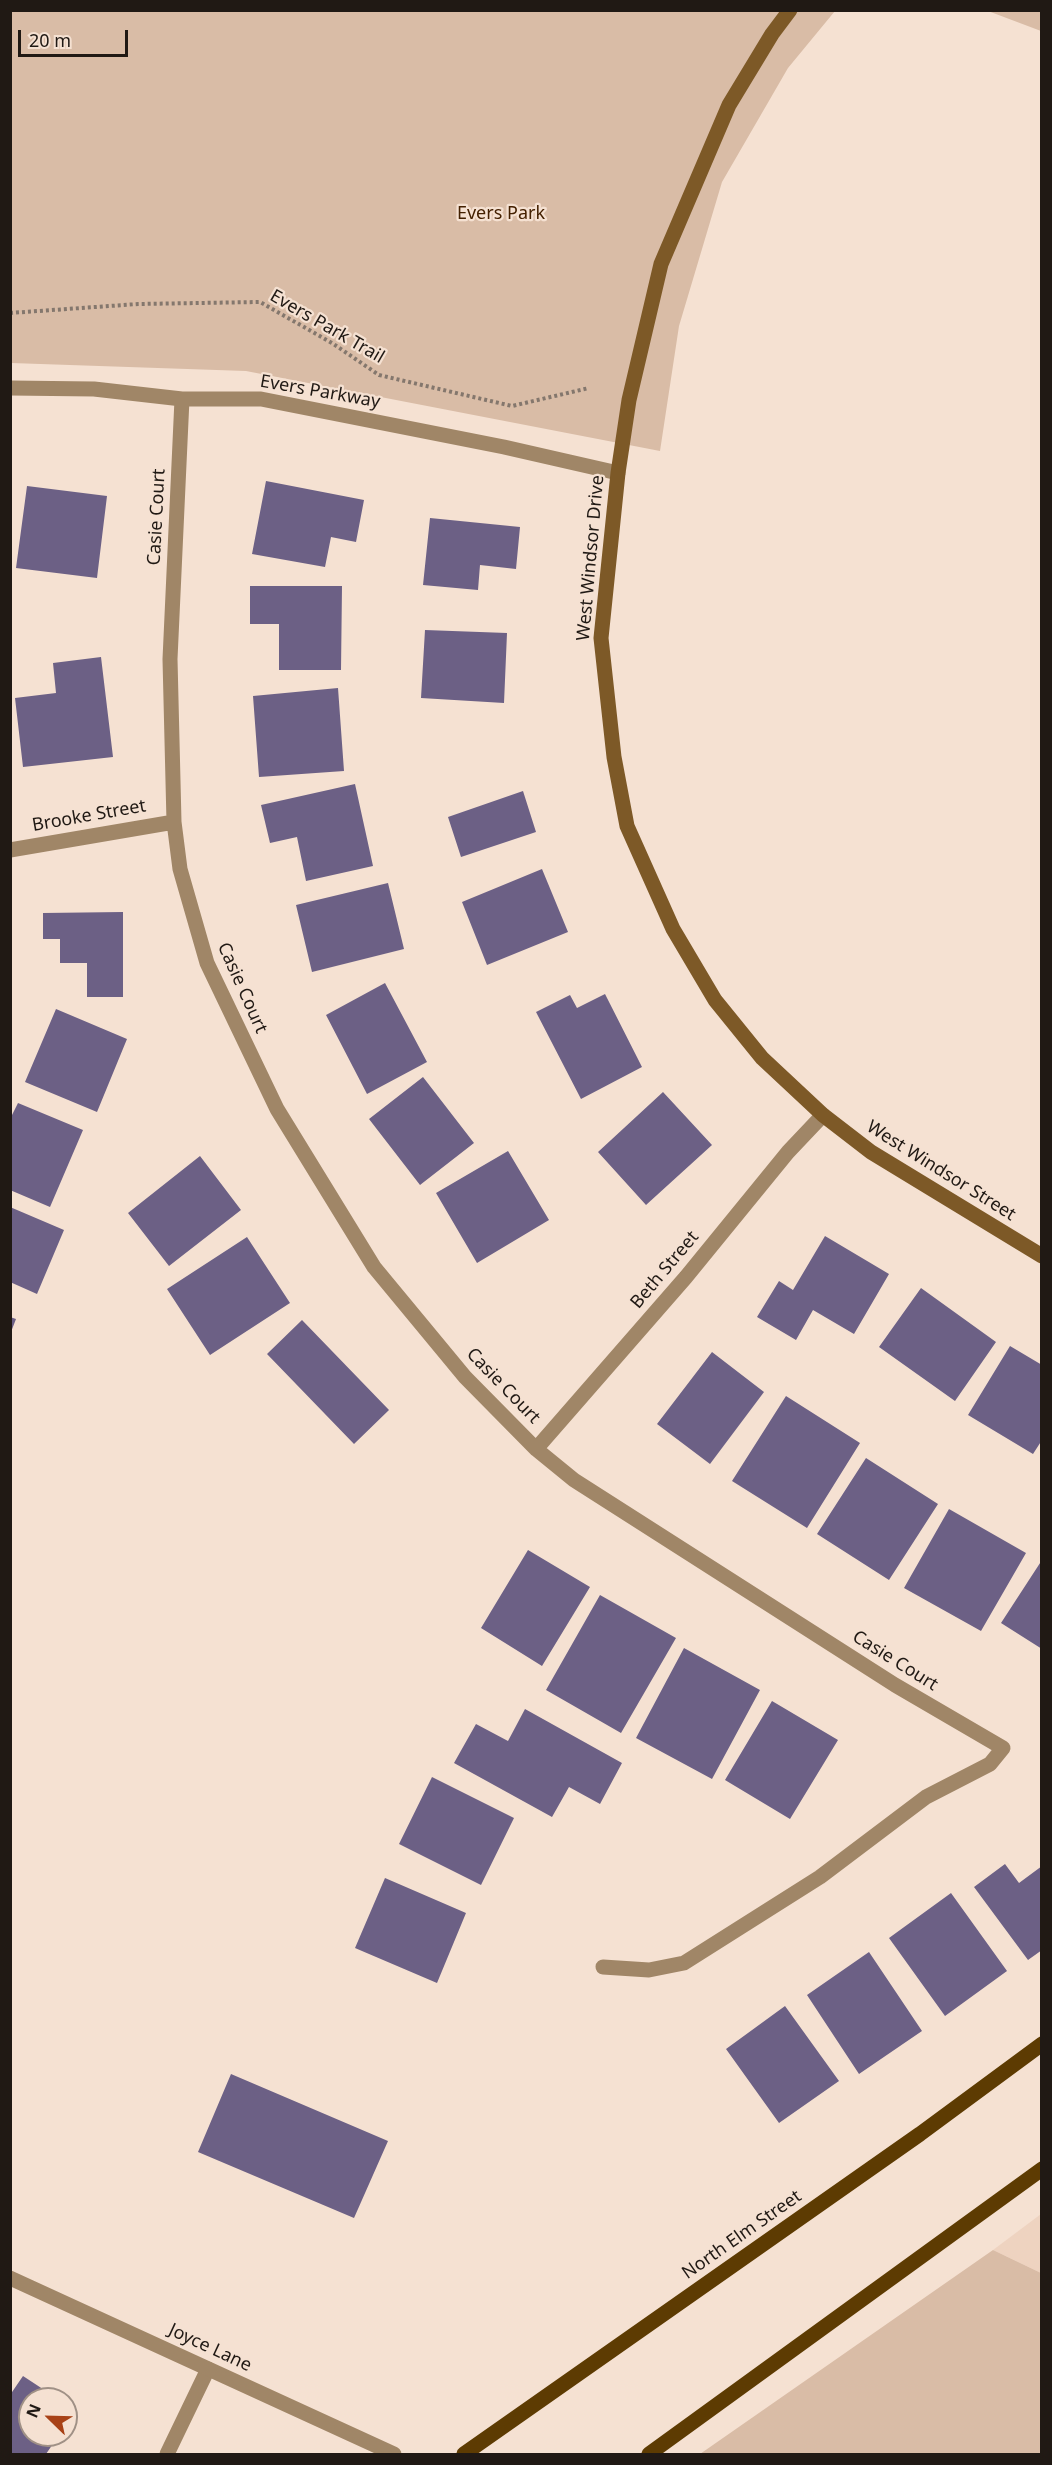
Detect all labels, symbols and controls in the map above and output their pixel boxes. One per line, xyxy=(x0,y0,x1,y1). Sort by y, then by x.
scale bar xyxy=(21,18,130,56)
text: 20 m xyxy=(29,28,71,52)
park label: Evers Park xyxy=(457,203,545,225)
street label: Evers Park Trail xyxy=(266,286,388,368)
street label: Evers Parkway xyxy=(258,371,382,413)
street label: Casie Court xyxy=(144,468,170,566)
street label: West Windsor Drive xyxy=(573,474,609,642)
street label: Brooke Street xyxy=(30,795,148,837)
street label: Casie Court xyxy=(212,939,272,1037)
street label: West Windsor Street xyxy=(862,1116,1020,1226)
street label: Beth Street xyxy=(626,1227,704,1313)
street label: Casie Court xyxy=(462,1344,544,1428)
street label: Casie Court xyxy=(848,1626,942,1696)
street label: North Elm Street xyxy=(678,2186,806,2284)
street label: Joyce Lane xyxy=(165,2319,255,2377)
north arrow xyxy=(18,2387,78,2447)
text: N xyxy=(21,2400,46,2421)

